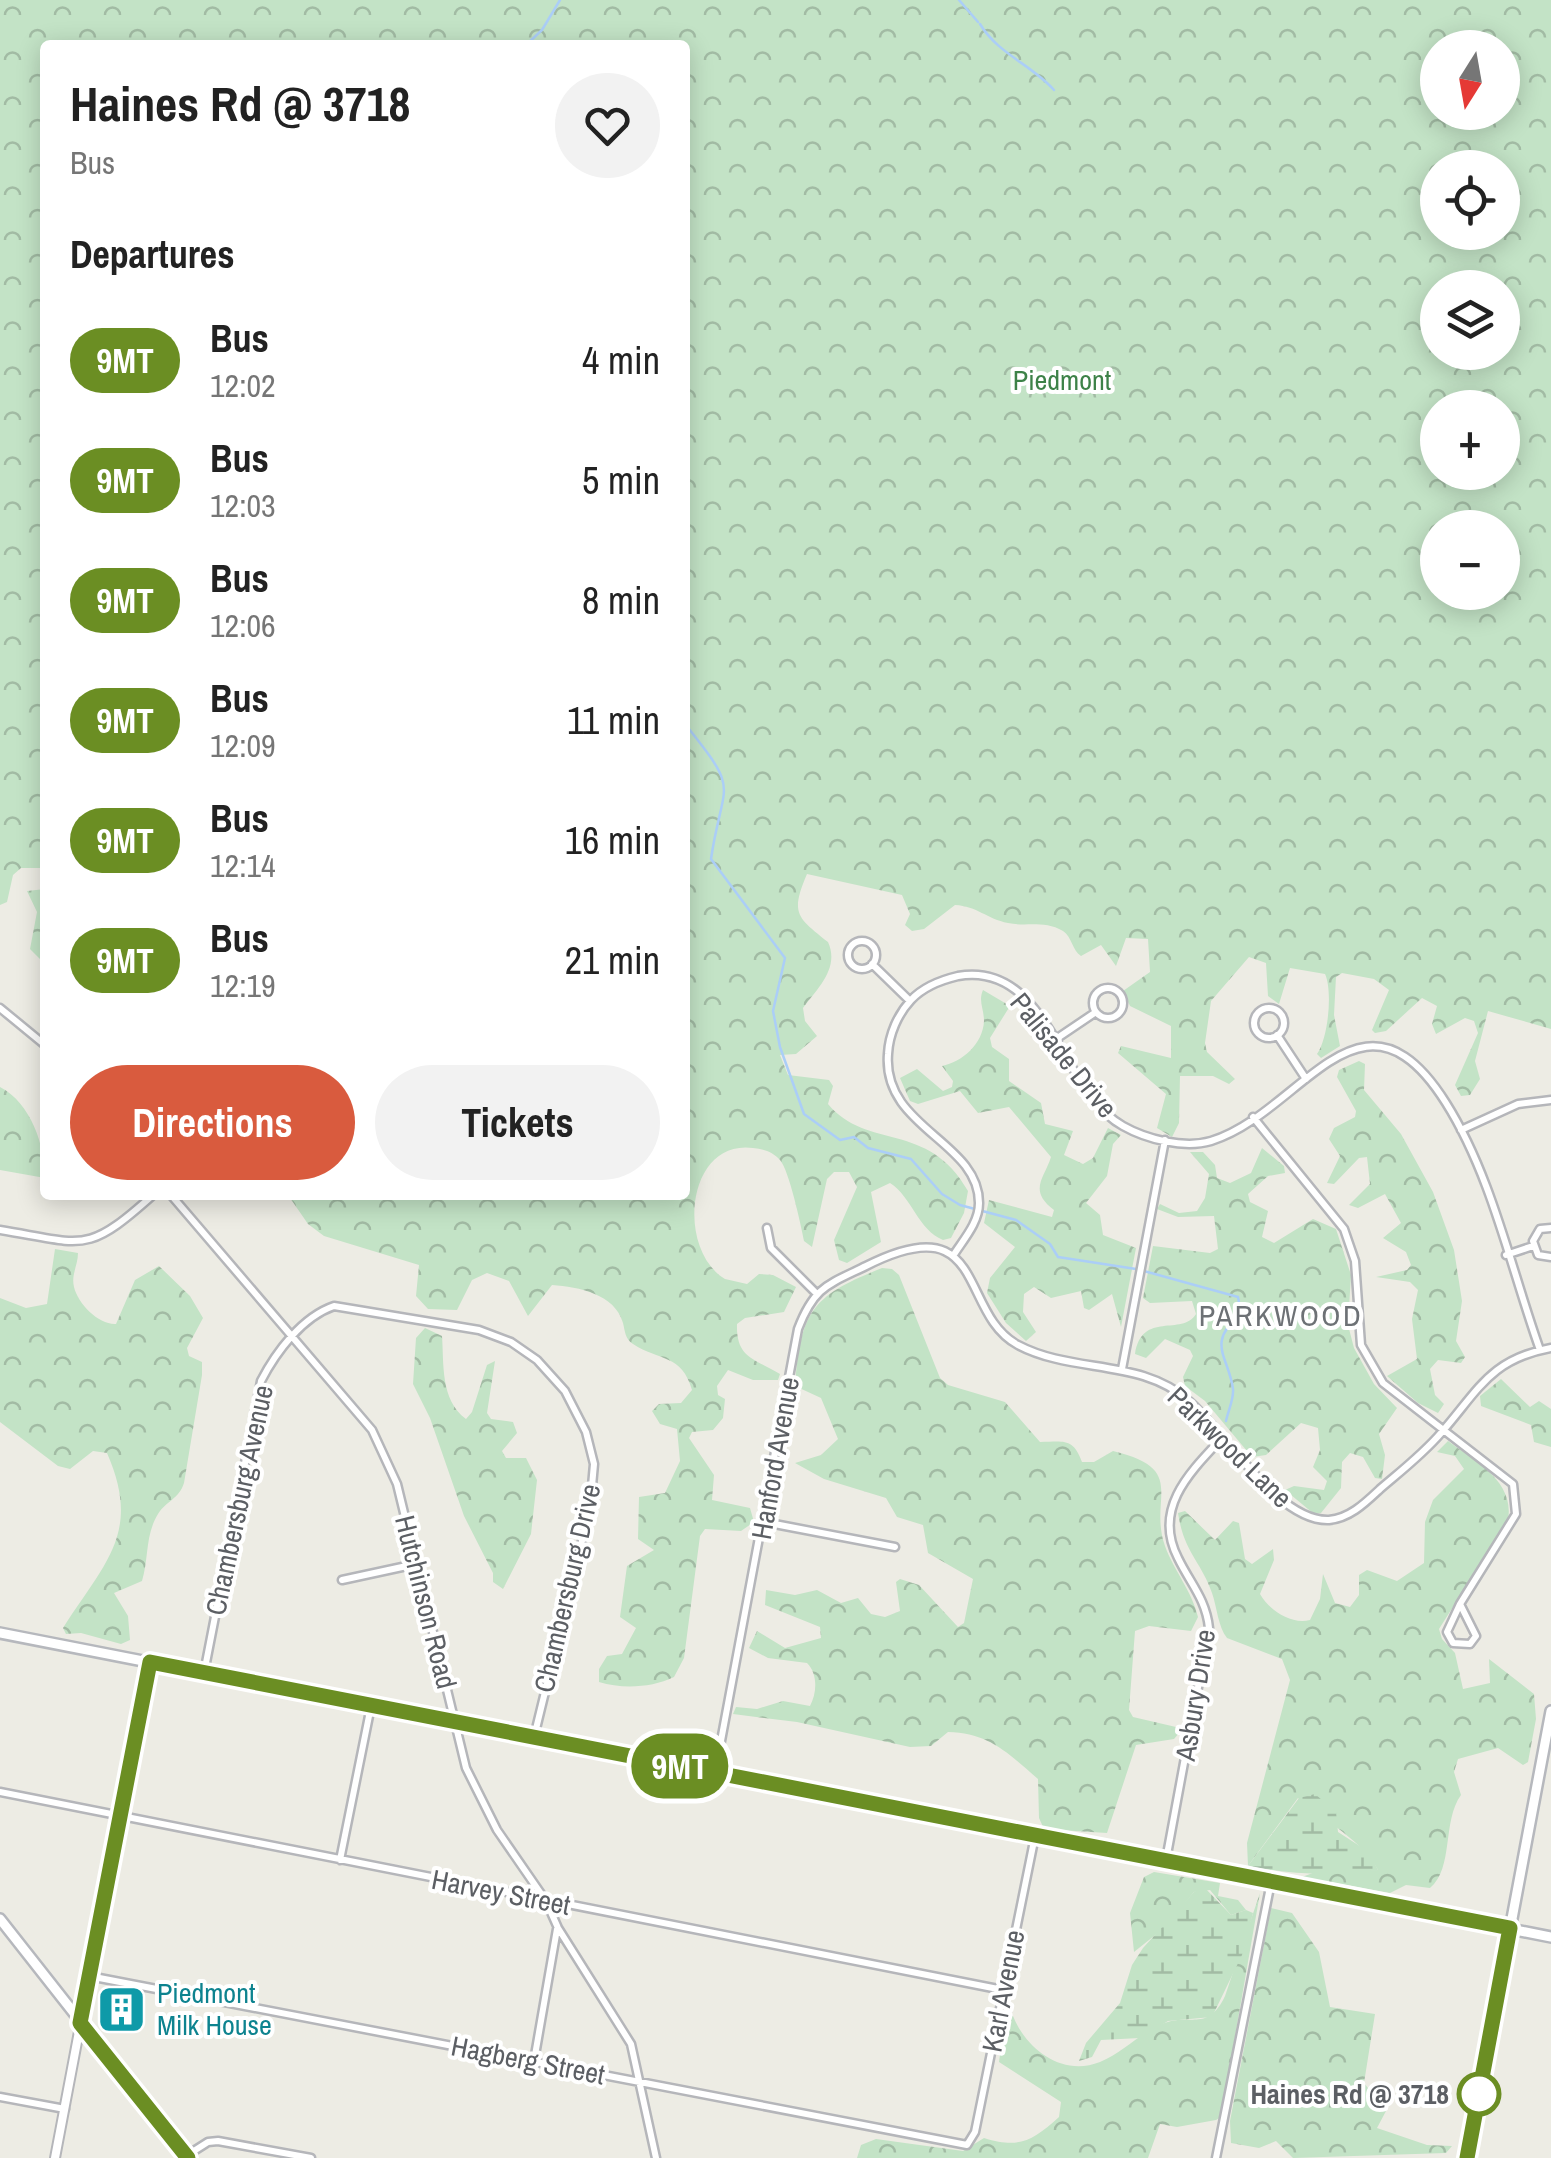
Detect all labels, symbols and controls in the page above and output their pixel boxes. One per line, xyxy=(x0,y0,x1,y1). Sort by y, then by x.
north arrow xyxy=(1420,30,1520,130)
map controls xyxy=(1420,30,1520,610)
text: Haines Rd @ 3718 xyxy=(70,71,410,136)
button: heart xyxy=(555,73,660,178)
text: Bus xyxy=(70,141,115,184)
button: locate xyxy=(1420,150,1520,250)
text: Departures xyxy=(70,229,235,280)
button: layers xyxy=(1420,270,1520,370)
text: Bus xyxy=(210,313,269,364)
text: 4 min xyxy=(582,335,660,386)
text: 9MT xyxy=(96,337,154,384)
park label: Piedmont xyxy=(1013,361,1111,399)
text: 12:02 xyxy=(210,364,276,407)
button: + xyxy=(1420,390,1520,490)
text: Bus xyxy=(210,433,269,484)
text: 5 min xyxy=(582,455,660,506)
text: 9MT xyxy=(96,457,154,504)
text: 12:03 xyxy=(210,484,276,527)
button: − xyxy=(1420,510,1520,610)
text: Bus xyxy=(210,553,269,604)
text: 8 min xyxy=(582,575,660,626)
text: 9MT xyxy=(96,577,154,624)
text: 12:06 xyxy=(210,604,276,647)
text: Bus xyxy=(210,673,269,724)
text: 11 min xyxy=(567,695,660,746)
text: 9MT xyxy=(96,697,154,744)
text: 12:09 xyxy=(210,724,276,767)
text: Bus xyxy=(210,793,269,844)
text: 16 min xyxy=(565,815,660,866)
text: 9MT xyxy=(96,817,154,864)
text: 12:14 xyxy=(210,844,276,887)
text: Bus xyxy=(210,913,269,964)
text: 21 min xyxy=(565,935,660,986)
text: 9MT xyxy=(96,937,154,984)
text: 12:19 xyxy=(210,964,276,1007)
street label: Palisade Drive xyxy=(1002,985,1126,1125)
button: Directions xyxy=(70,1065,355,1180)
button: Tickets xyxy=(375,1065,660,1180)
district label: PARKWOOD xyxy=(1199,1295,1363,1335)
street label: Hanford Avenue xyxy=(742,1374,808,1542)
street label: Parkwood Lane xyxy=(1159,1378,1301,1516)
street label: Chambersburg Avenue xyxy=(196,1381,282,1619)
street label: Chambersburg Drive xyxy=(525,1480,609,1696)
street label: Hutchinson Road xyxy=(386,1511,466,1693)
street label: Asbury Drive xyxy=(1166,1626,1224,1764)
line badge: 9MT xyxy=(622,1734,738,1798)
text: 9MT xyxy=(651,1743,709,1790)
street label: Harvey Street xyxy=(428,1860,574,1924)
street label: Karl Avenue xyxy=(973,1927,1033,2055)
place label: Piedmont Milk House xyxy=(157,1974,272,2044)
building icon: Piedmont Milk House xyxy=(96,1983,148,2035)
street label: Hagberg Street xyxy=(448,2026,608,2094)
marker: Haines Rd @ 3718 xyxy=(1458,2073,1500,2115)
place label: Haines Rd @ 3718 xyxy=(1250,2075,1449,2113)

